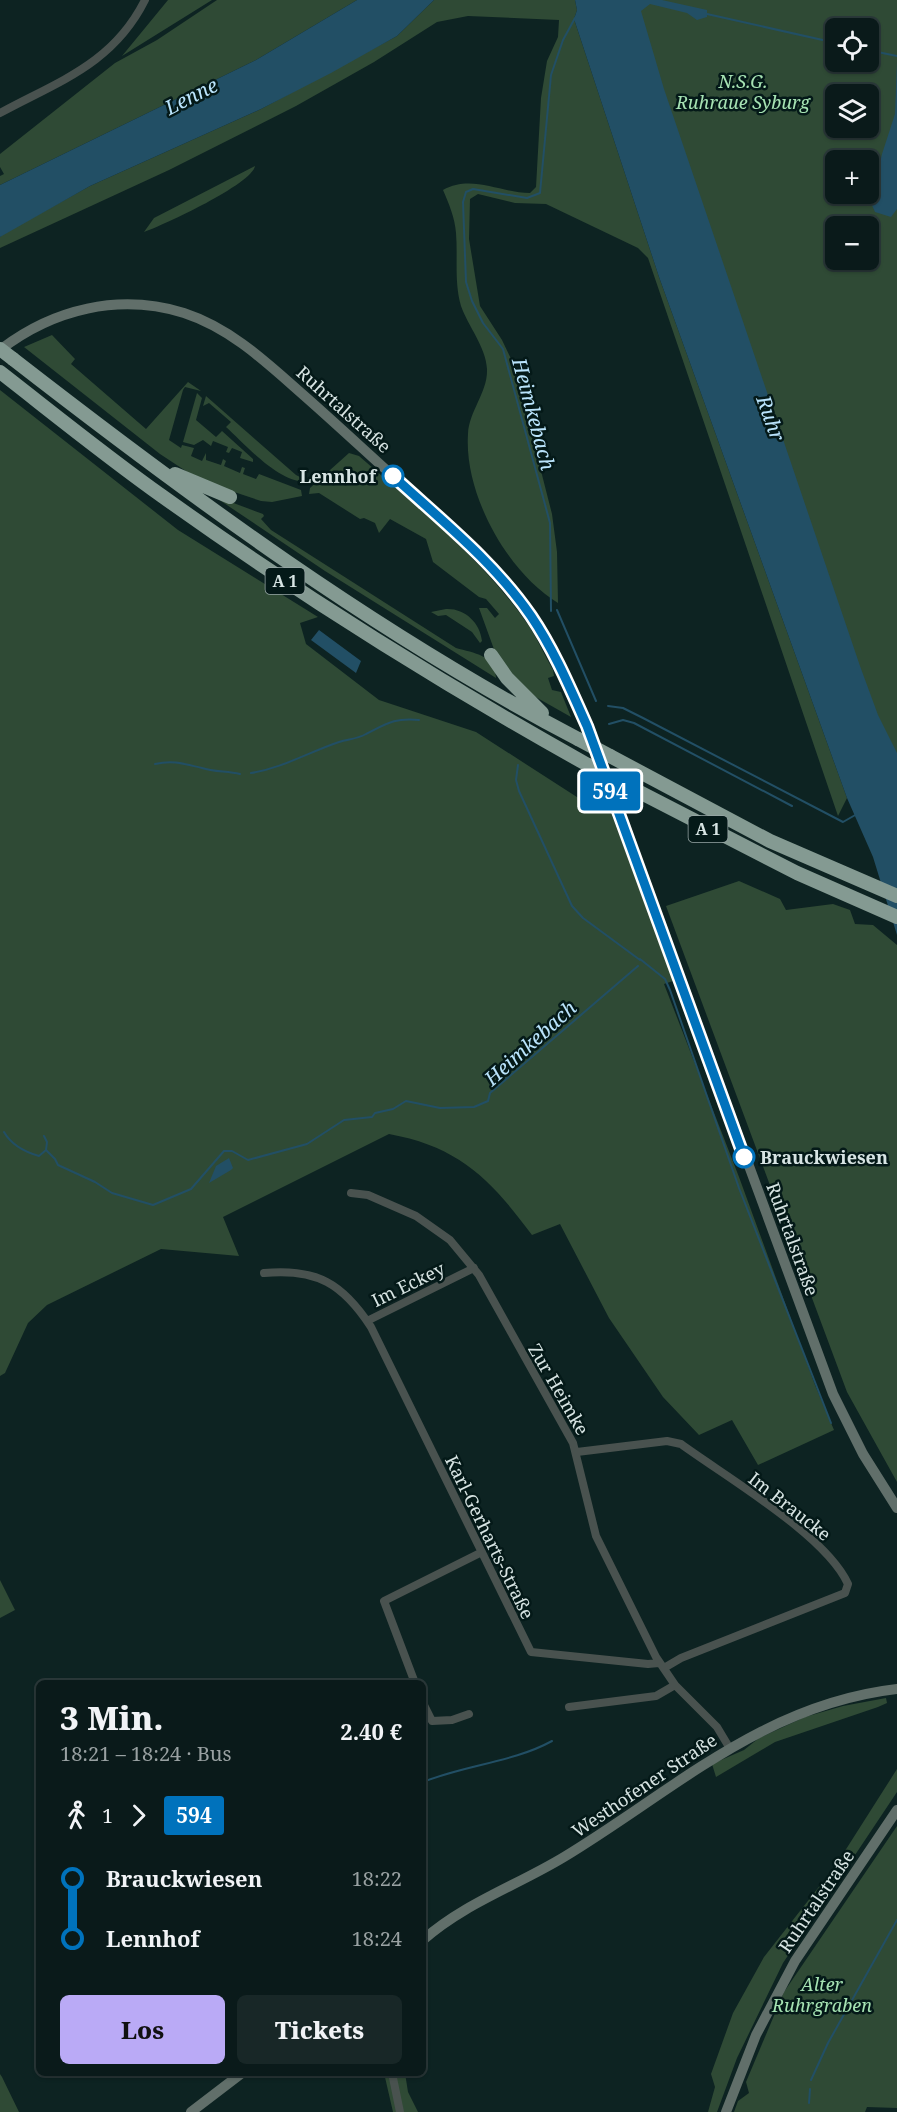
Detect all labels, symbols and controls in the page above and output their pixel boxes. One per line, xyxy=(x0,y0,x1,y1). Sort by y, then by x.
map controls xyxy=(825,18,879,270)
button: locate xyxy=(825,18,879,72)
park label: N.S.G. Ruhraue Syburg xyxy=(675,69,811,114)
water label: Lenne xyxy=(159,71,222,121)
button: layers xyxy=(825,84,879,138)
button: + xyxy=(825,150,879,204)
button: − xyxy=(825,216,879,270)
water label: Heimkebach xyxy=(506,354,562,473)
street label: Ruhrtalstraße xyxy=(292,360,396,458)
water label: Ruhr xyxy=(750,391,792,445)
place label: Lennhof xyxy=(300,464,378,488)
marker: Lennhof xyxy=(382,465,404,487)
road number: A 1 xyxy=(266,568,304,594)
line badge: 594 xyxy=(576,772,644,810)
text: 594 xyxy=(592,777,628,805)
road number: A 1 xyxy=(688,816,728,842)
water label: Heimkebach xyxy=(477,994,582,1092)
place label: Brauckwiesen xyxy=(760,1145,888,1169)
marker: Brauckwiesen xyxy=(733,1146,755,1168)
street label: Ruhrtalstraße xyxy=(761,1179,825,1299)
street label: Im Eckey xyxy=(368,1256,449,1312)
street label: Zur Heimke xyxy=(523,1339,595,1439)
street label: Karl-Gerharts-Straße xyxy=(440,1451,540,1623)
street label: Im Braucke xyxy=(744,1466,836,1546)
text: 3 Min. xyxy=(60,1695,164,1740)
text: 2.40 € xyxy=(340,1716,402,1746)
street label: Westhofener Straße xyxy=(567,1728,721,1842)
text: 18:21 – 18:24 · Bus xyxy=(60,1740,231,1767)
icon: walk xyxy=(60,1799,93,1832)
icon: forward xyxy=(122,1799,155,1832)
text: 594 xyxy=(176,1801,212,1829)
text: 1 xyxy=(102,1802,113,1829)
street label: Ruhrtalstraße xyxy=(773,1845,859,1957)
text: Brauckwiesen xyxy=(106,1863,262,1893)
text: 18:22 xyxy=(352,1865,402,1892)
text: Lennhof xyxy=(106,1923,199,1953)
text: 18:24 xyxy=(352,1925,402,1952)
park label: Alter Ruhrgraben xyxy=(771,1972,872,2017)
button: Los xyxy=(60,1995,225,2064)
button: Tickets xyxy=(237,1995,402,2064)

